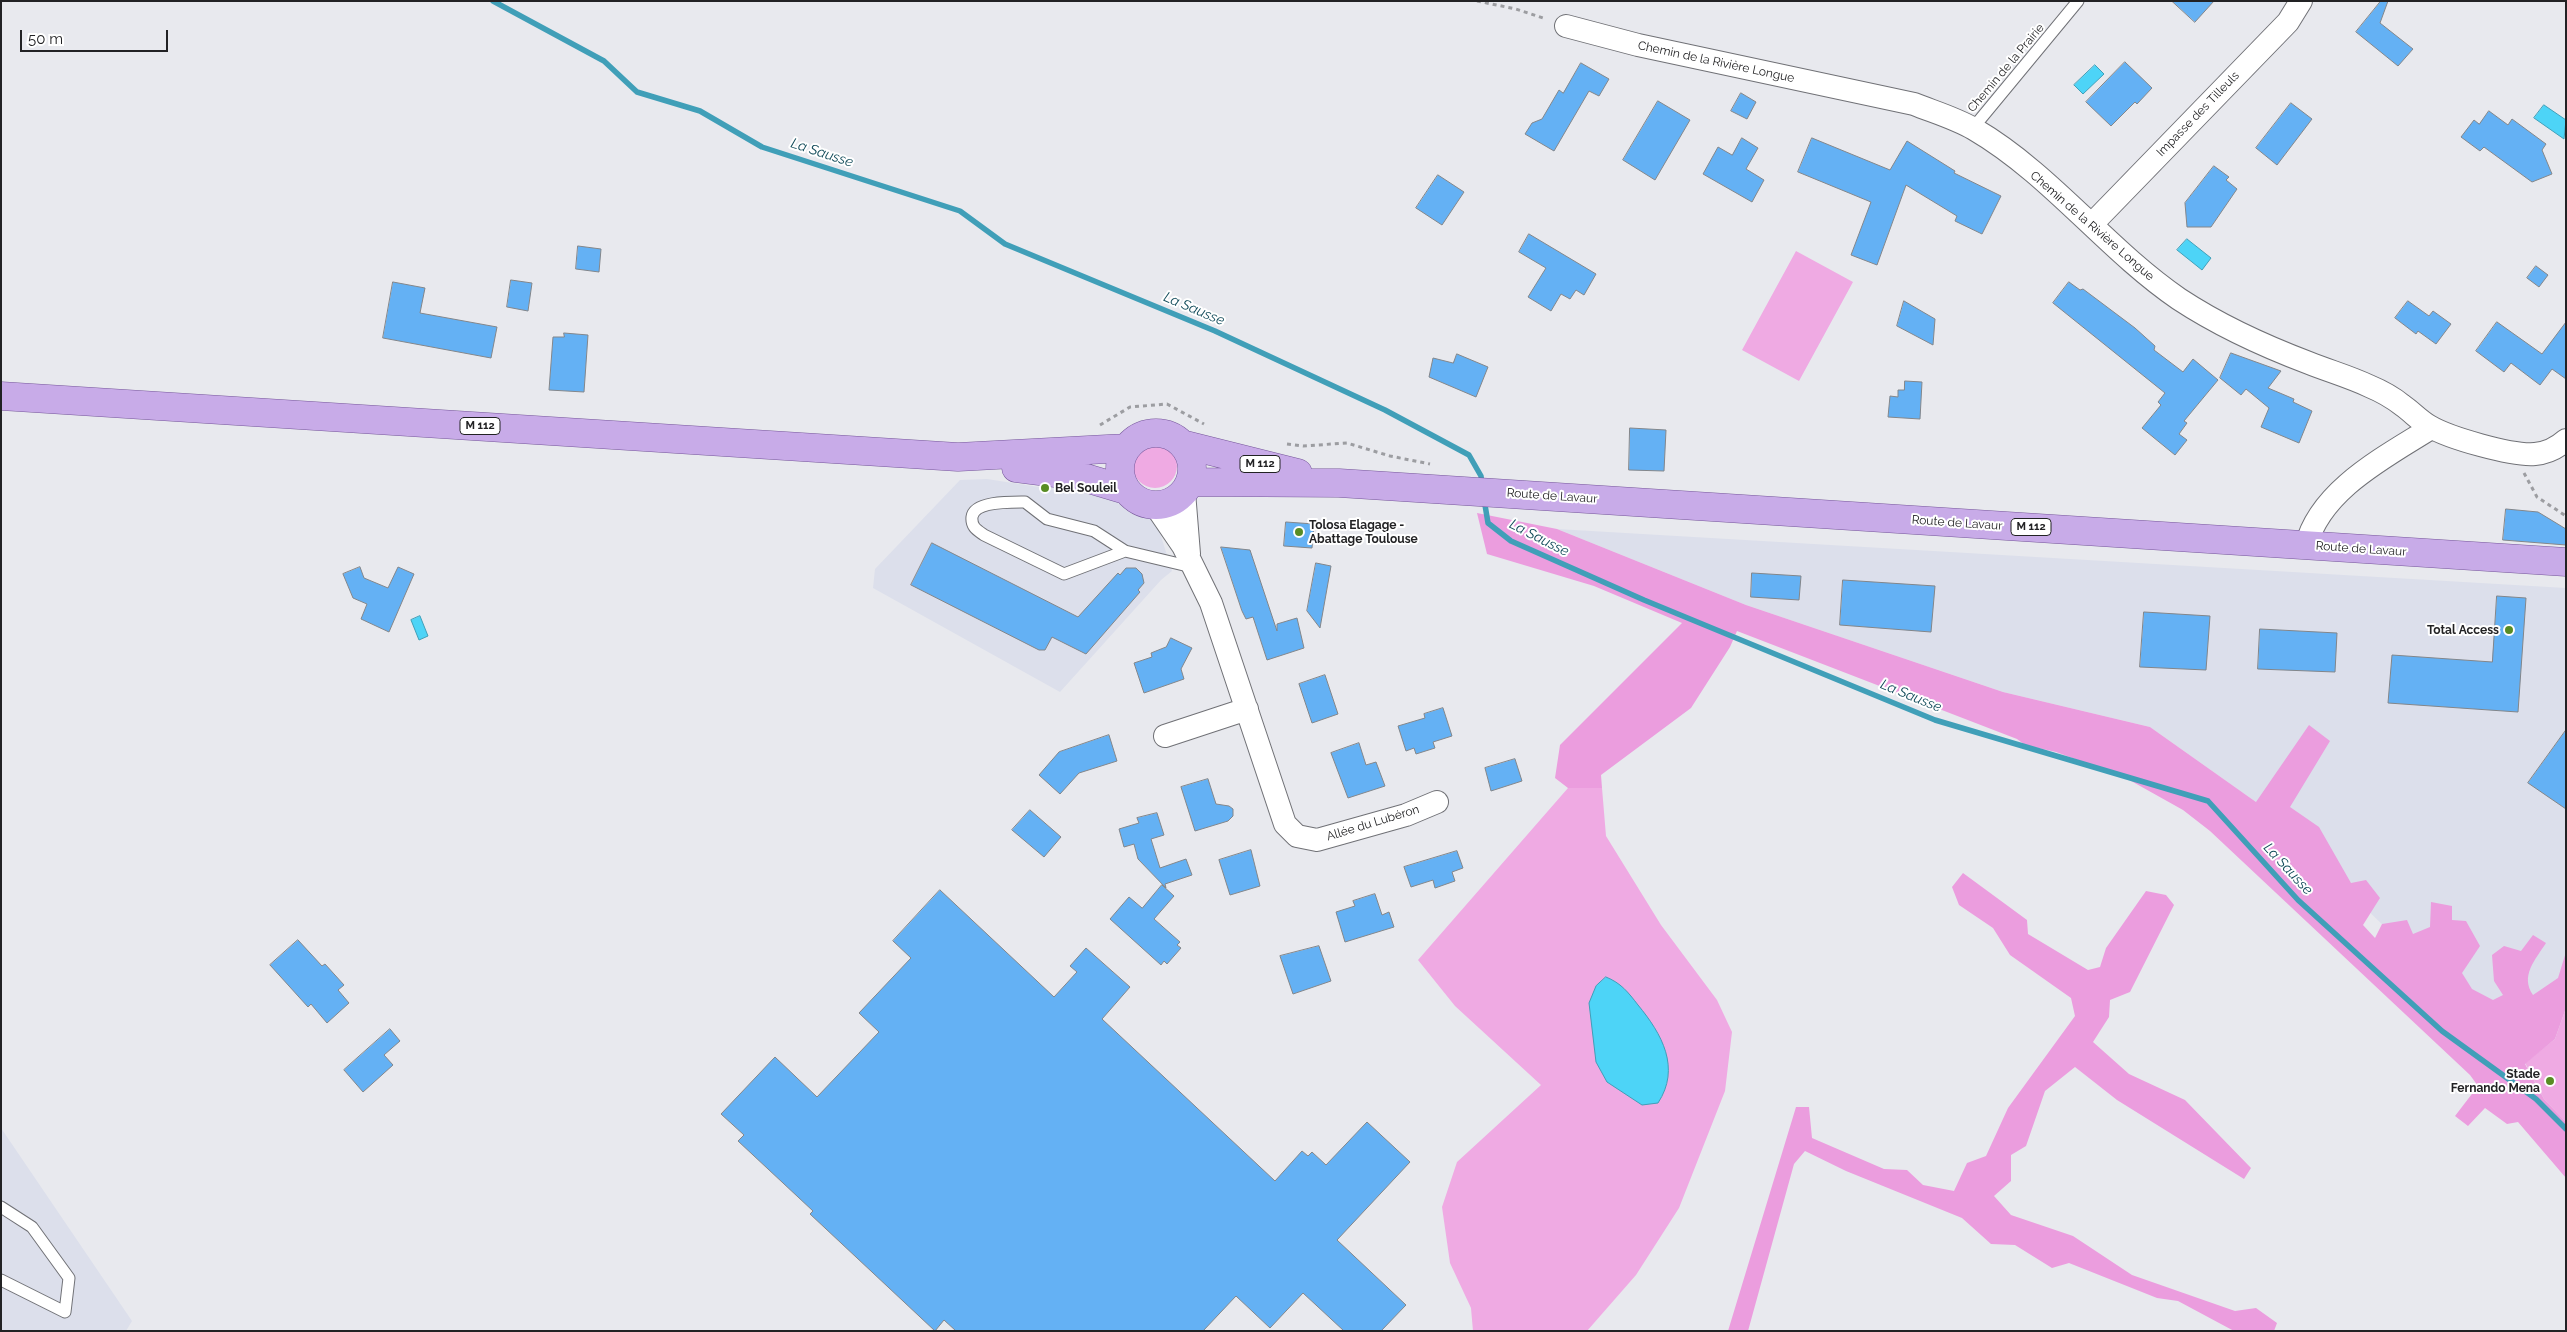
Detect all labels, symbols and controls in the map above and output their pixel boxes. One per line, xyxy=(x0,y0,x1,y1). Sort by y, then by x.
scale bar xyxy=(22,20,170,52)
street label: Chemin de la Prairie xyxy=(1965,21,2047,115)
text: 50 m xyxy=(28,30,63,48)
street label: Chemin de la Rivière Longue xyxy=(1636,38,1796,86)
street label: Impasse des Tilleuls xyxy=(2154,68,2242,160)
water label: La Sausse xyxy=(789,135,855,171)
street label: Chemin de la Rivière Longue xyxy=(2027,168,2157,284)
water label: La Sausse xyxy=(1161,289,1227,329)
road number: M 112 xyxy=(460,418,500,434)
road number: M 112 xyxy=(1240,456,1280,472)
place label: Bel Souleil xyxy=(1055,481,1117,495)
marker: Bel Souleil xyxy=(1039,482,1051,494)
street label: Route de Lavaur xyxy=(1506,486,1598,506)
street label: Route de Lavaur xyxy=(1911,513,2003,533)
water label: La Sausse xyxy=(1506,516,1572,560)
place label: Tolosa Elagage - Abattage Toulouse xyxy=(1309,518,1418,546)
road number: M 112 xyxy=(2011,518,2051,536)
marker: Tolosa Elagage - Abattage Toulouse xyxy=(1293,526,1305,538)
street label: Route de Lavaur xyxy=(2315,539,2407,559)
place label: Total Access xyxy=(2427,623,2499,637)
marker: Total Access xyxy=(2503,624,2515,636)
water label: La Sausse xyxy=(1878,676,1944,716)
street label: Allée du Lubéron xyxy=(1325,802,1421,844)
water label: La Sausse xyxy=(2260,840,2316,898)
place label: Stade Fernando Mena xyxy=(2451,1067,2540,1095)
marker: Stade Fernando Mena xyxy=(2544,1075,2556,1087)

